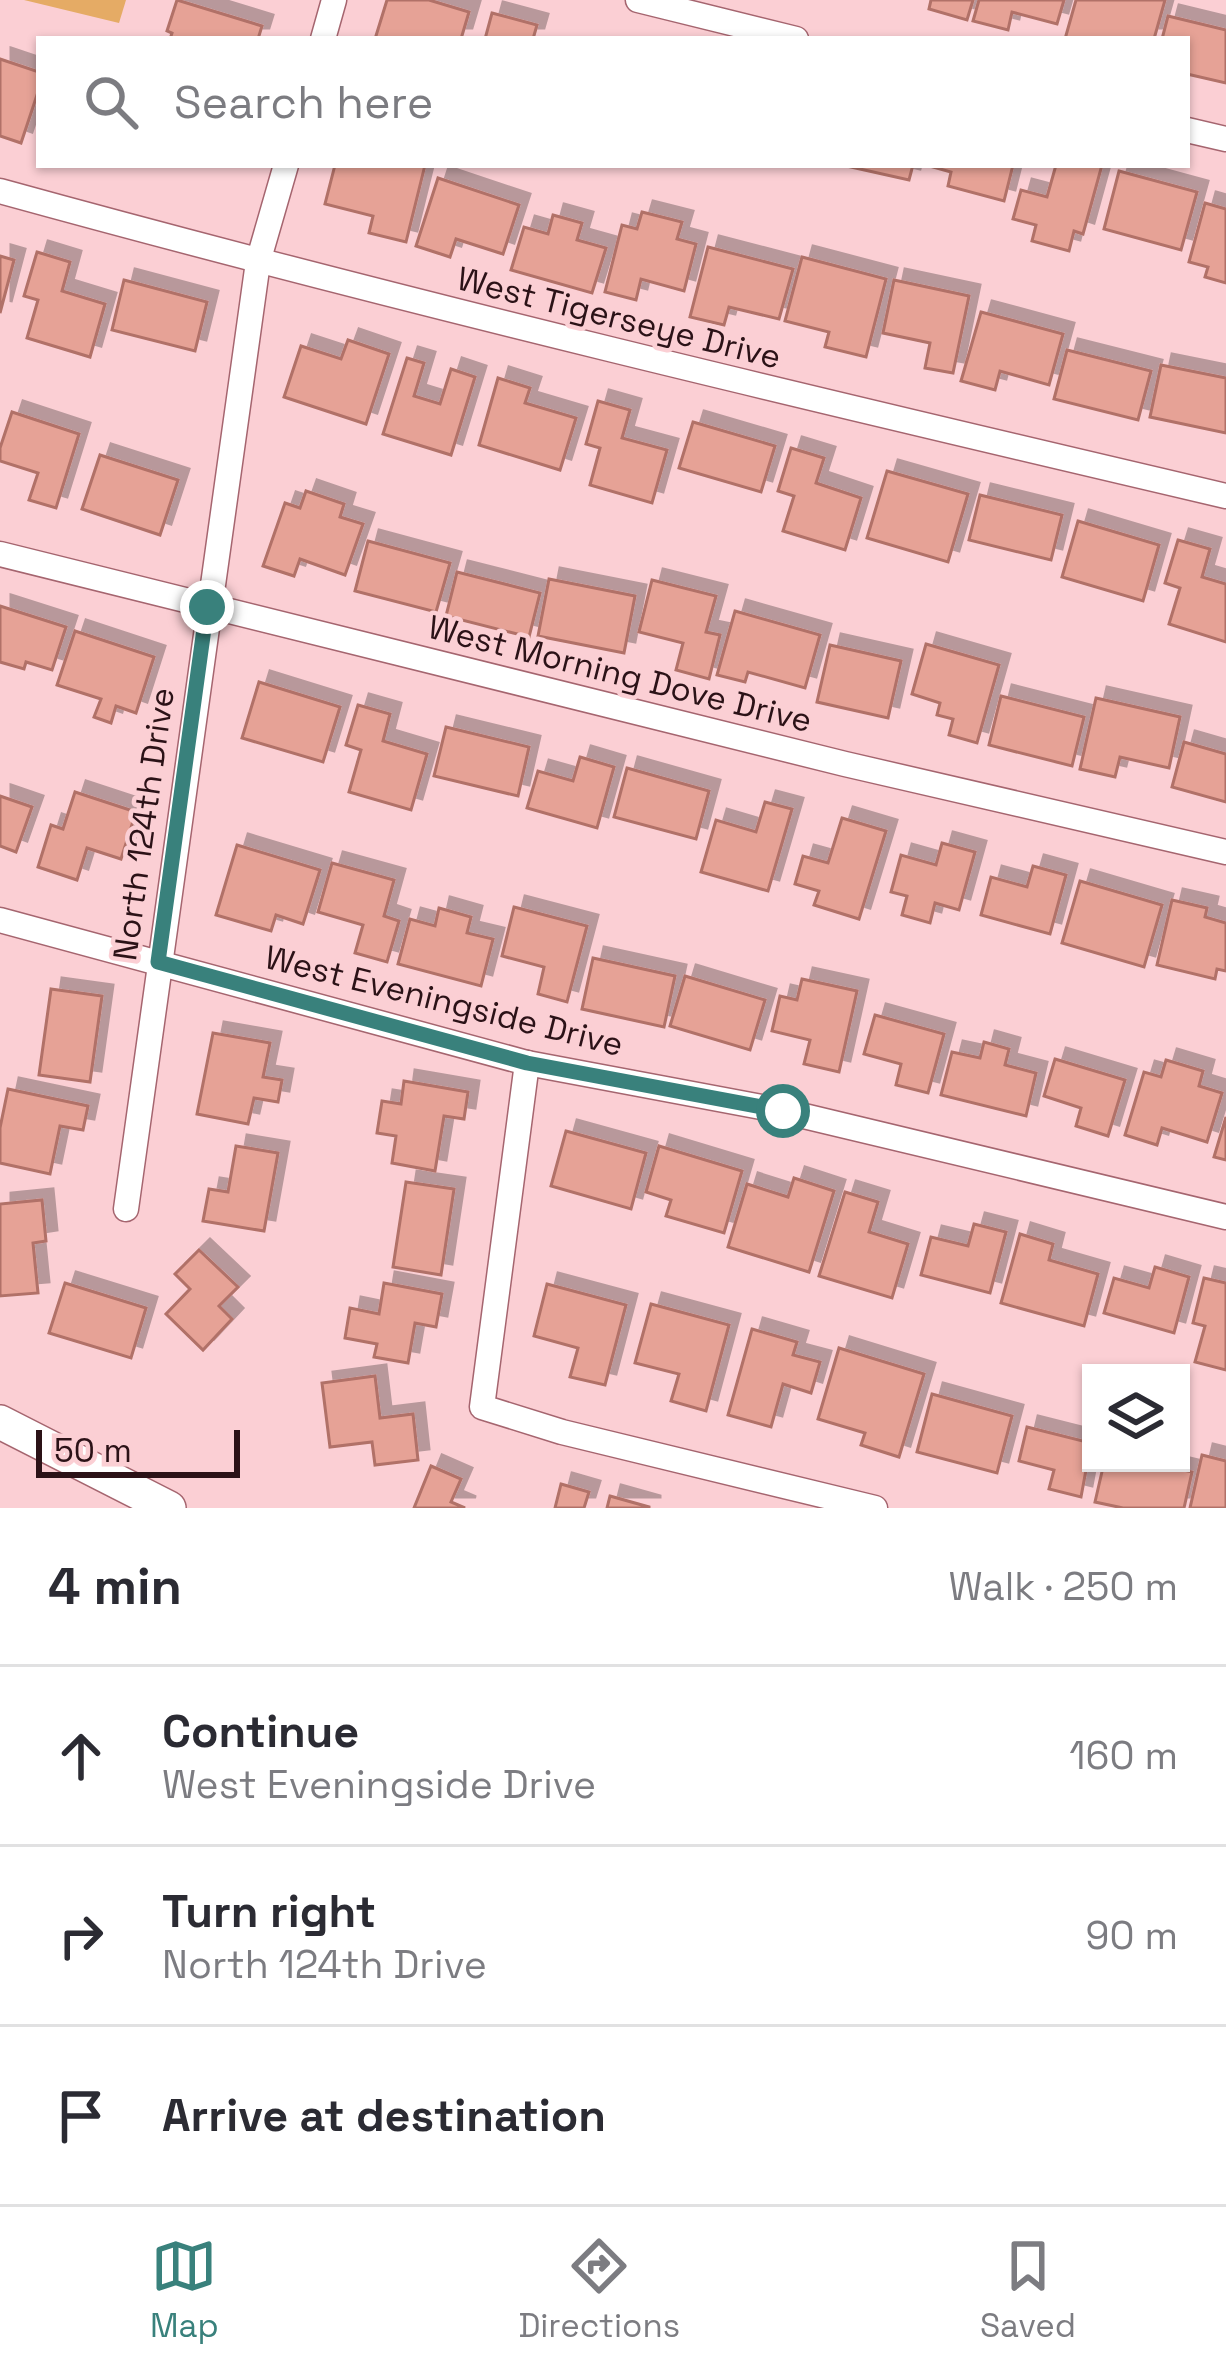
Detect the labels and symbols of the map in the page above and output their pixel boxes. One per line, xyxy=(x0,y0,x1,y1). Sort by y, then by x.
street label: West Tigerseye Drive xyxy=(453,257,785,379)
route end xyxy=(180,580,234,634)
street label: West Morning Dove Drive xyxy=(424,606,816,742)
street label: North 124th Drive xyxy=(104,685,184,963)
street label: West Eveningside Drive xyxy=(261,936,627,1066)
route start xyxy=(756,1084,810,1138)
scale bar xyxy=(36,1424,240,1477)

